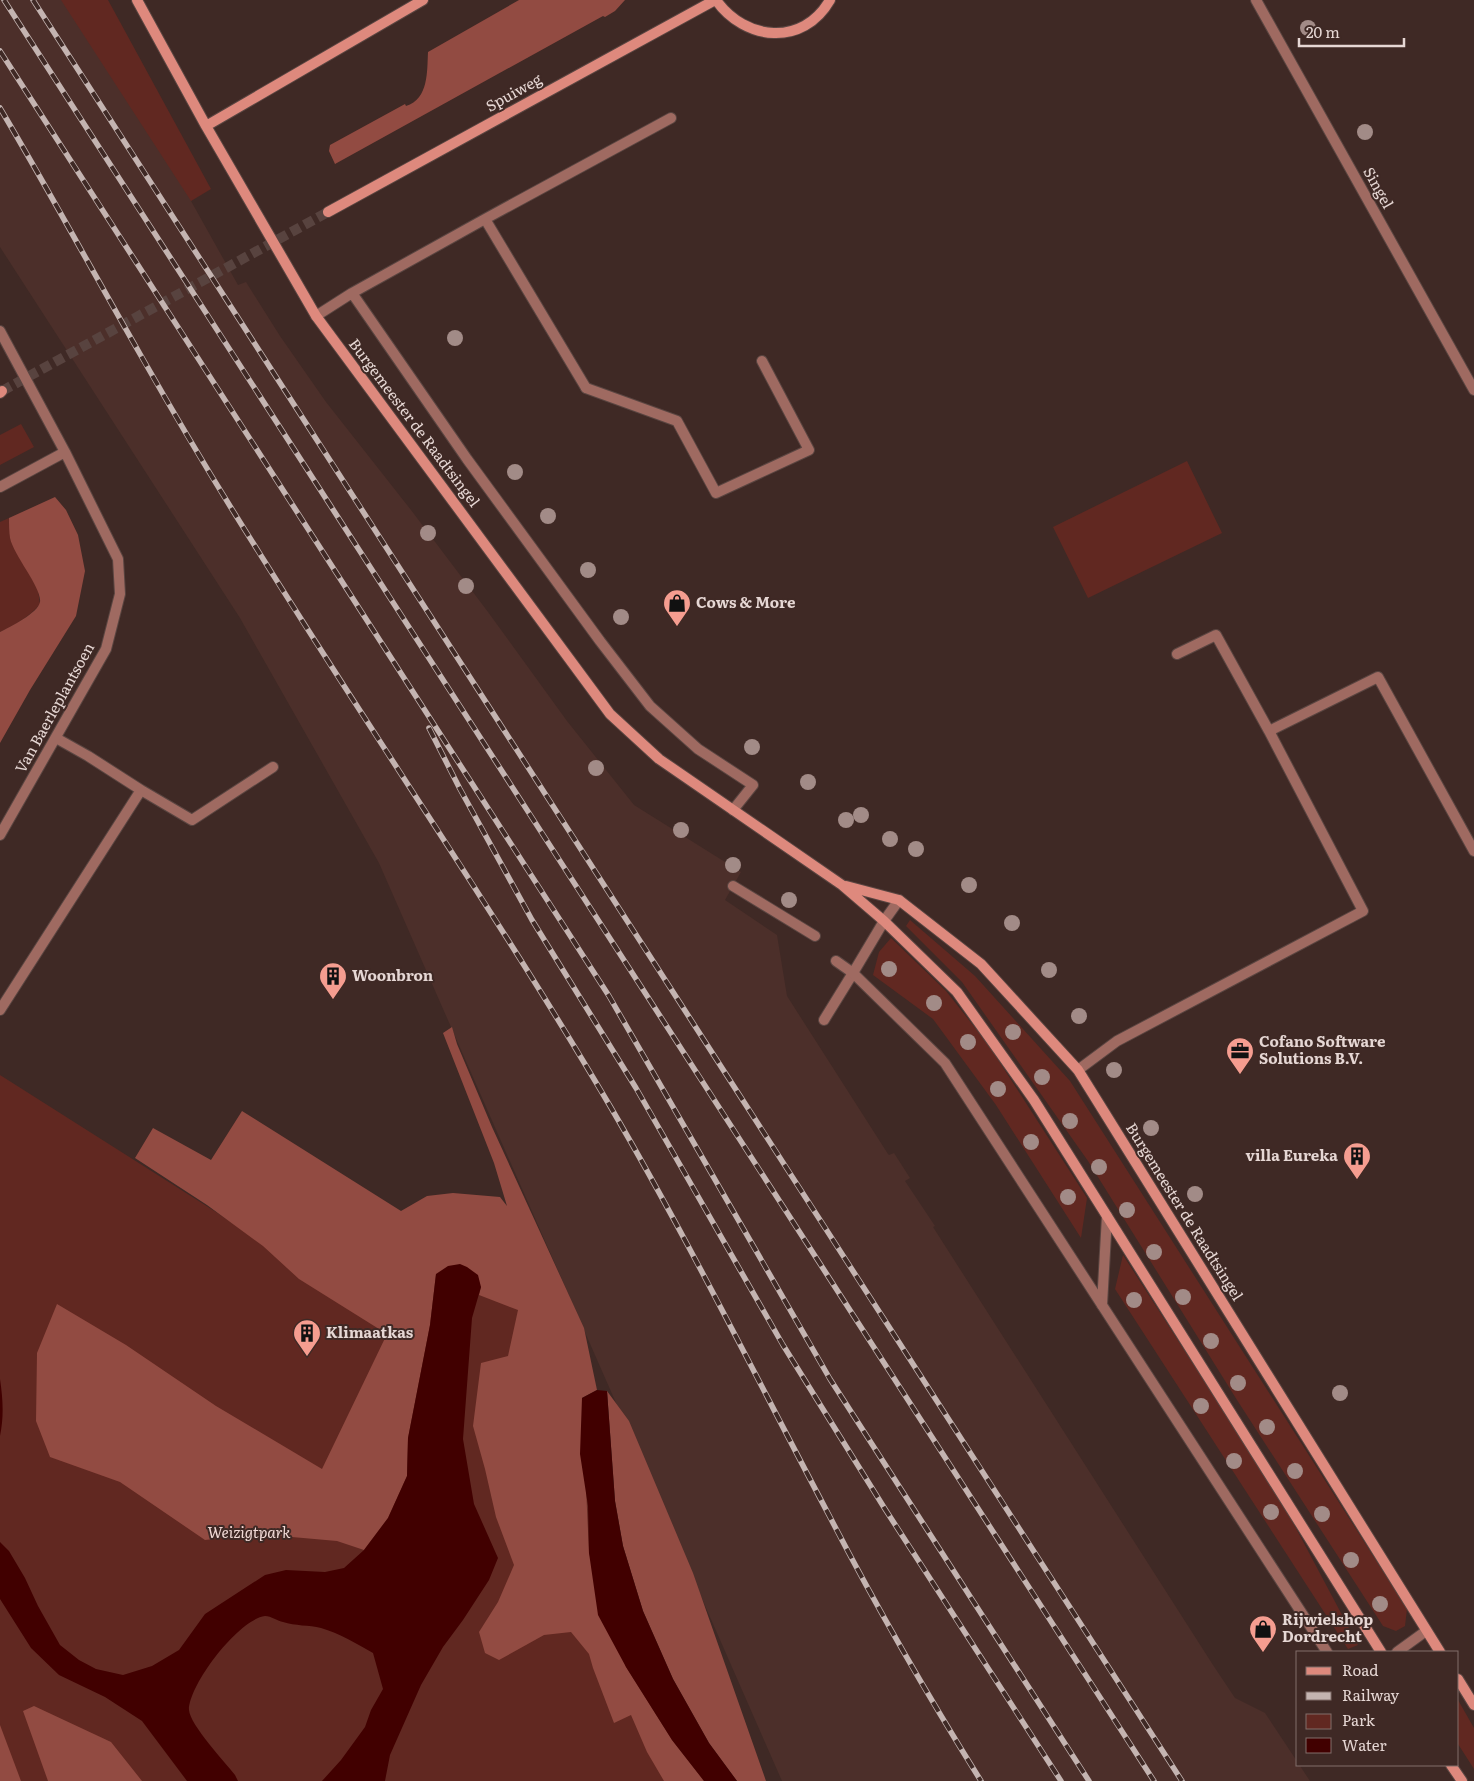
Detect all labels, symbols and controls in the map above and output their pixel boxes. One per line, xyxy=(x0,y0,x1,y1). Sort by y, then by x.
scale bar xyxy=(1299,15,1404,47)
text: 20 m xyxy=(1306,20,1340,43)
street label: Spuiweg xyxy=(481,67,546,117)
street label: Singel xyxy=(1358,162,1400,212)
street label: Burgemeester de Raadtsingel xyxy=(344,333,486,511)
shop icon: Cows & More xyxy=(662,588,692,627)
place label: Cows & More xyxy=(696,590,796,613)
street label: Van Baerleplantsoen xyxy=(8,638,99,777)
building icon: Woonbron xyxy=(318,961,348,1000)
place label: Woonbron xyxy=(352,963,434,986)
place label: Cofano Software Solutions B.V. xyxy=(1259,1029,1386,1069)
office icon: Cofano Software Solutions B.V. xyxy=(1225,1036,1255,1075)
street label: Burgemeester de Raadtsingel xyxy=(1121,1118,1250,1305)
building icon: villa Eureka xyxy=(1342,1141,1372,1180)
place label: villa Eureka xyxy=(1246,1143,1338,1166)
building icon: Klimaatkas xyxy=(292,1318,322,1357)
place label: Klimaatkas xyxy=(326,1320,414,1343)
park label: Weizigtpark xyxy=(208,1520,291,1543)
place label: Rijwielshop Dordrecht xyxy=(1282,1607,1373,1647)
shop icon: Rijwielshop Dordrecht xyxy=(1248,1614,1278,1653)
legend xyxy=(1296,1651,1459,1766)
text: Road xyxy=(1342,1658,1378,1681)
text: Railway xyxy=(1342,1683,1400,1706)
text: Park xyxy=(1342,1708,1376,1731)
text: Water xyxy=(1342,1733,1387,1756)

